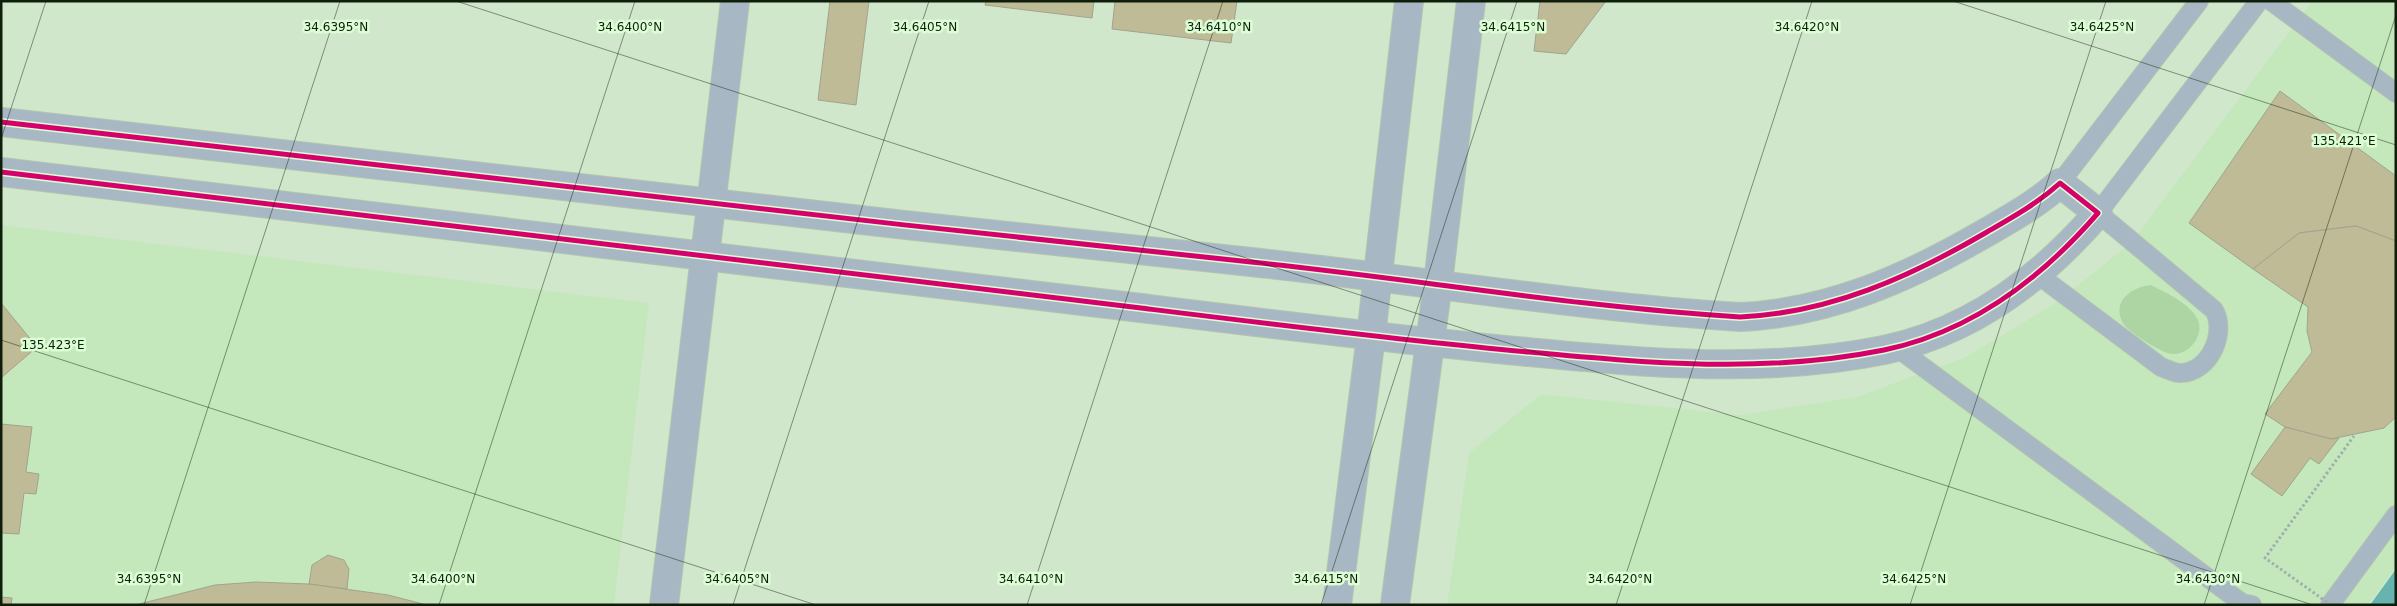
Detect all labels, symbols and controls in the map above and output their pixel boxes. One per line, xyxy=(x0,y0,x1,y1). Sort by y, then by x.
text: 34.6395°N xyxy=(304,20,368,34)
text: 34.6400°N xyxy=(598,20,662,34)
text: 34.6405°N xyxy=(893,20,957,34)
text: 34.6410°N xyxy=(1187,20,1251,34)
text: 34.6415°N xyxy=(1481,20,1545,34)
text: 34.6420°N xyxy=(1775,20,1839,34)
text: 34.6425°N xyxy=(2070,20,2134,34)
text: 135.421°E xyxy=(2312,134,2376,148)
text: 135.423°E xyxy=(21,338,85,352)
text: 34.6395°N xyxy=(117,572,181,586)
text: 34.6400°N xyxy=(411,572,475,586)
text: 34.6405°N xyxy=(705,572,769,586)
text: 34.6410°N xyxy=(999,572,1063,586)
text: 34.6415°N xyxy=(1294,572,1358,586)
text: 34.6420°N xyxy=(1588,572,1652,586)
text: 34.6425°N xyxy=(1882,572,1946,586)
text: 34.6430°N xyxy=(2176,572,2240,586)

